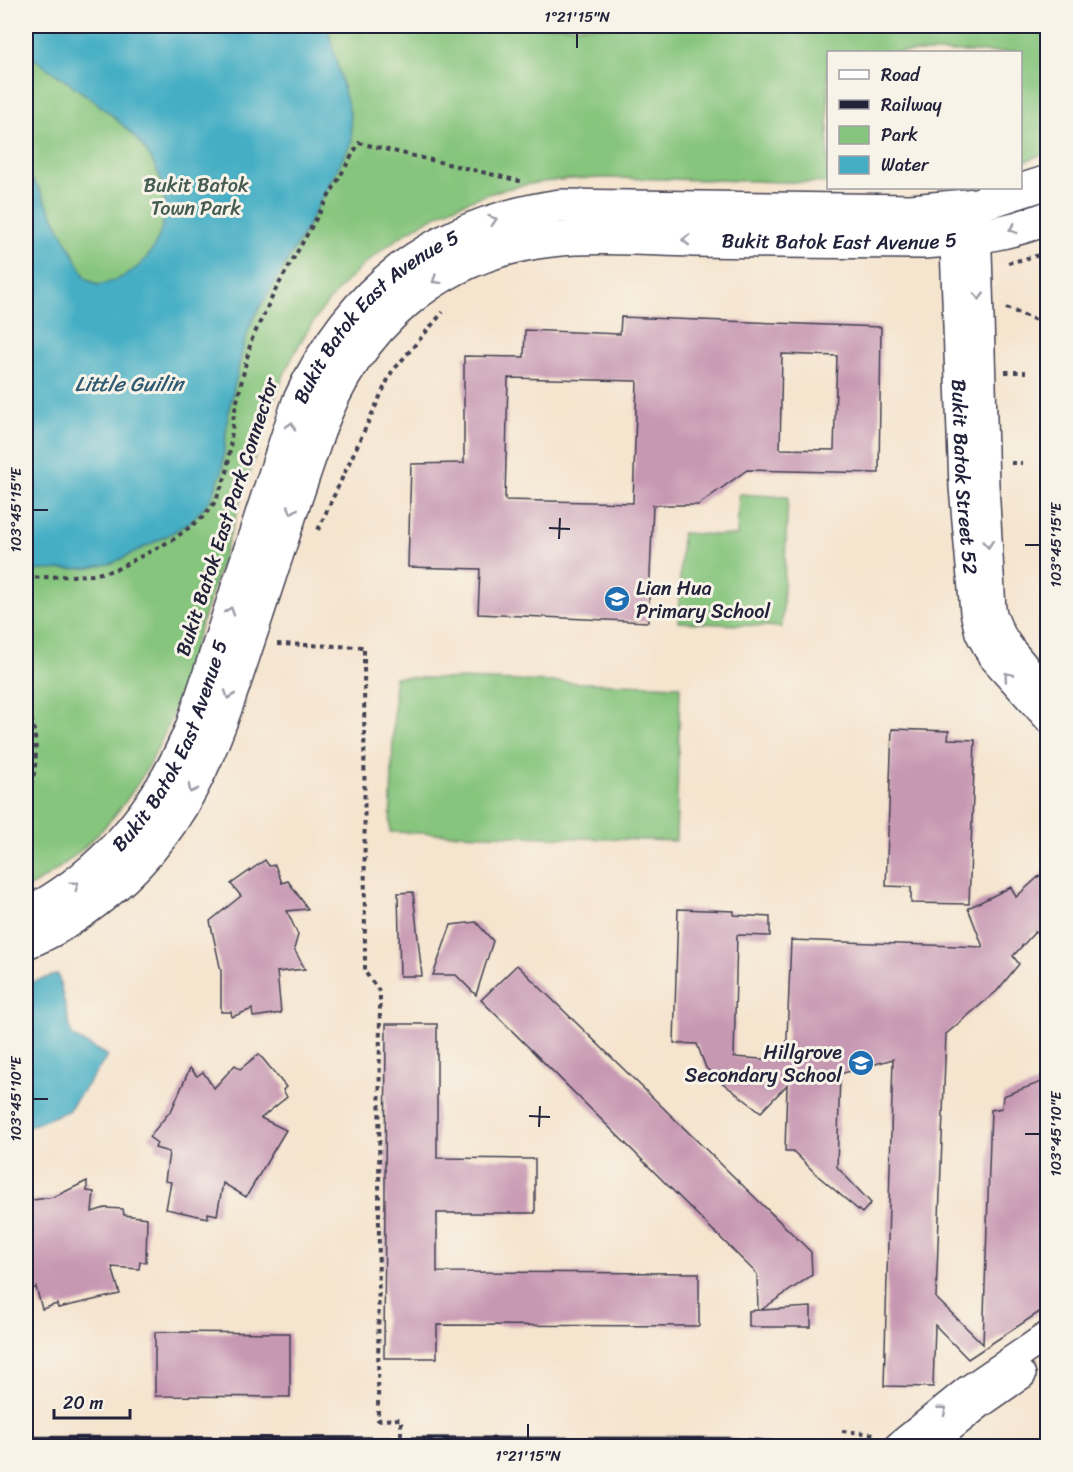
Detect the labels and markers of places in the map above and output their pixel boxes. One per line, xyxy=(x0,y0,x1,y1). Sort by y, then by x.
place label: Lian Hua Primary School xyxy=(636,571,771,629)
school or university icon: Lian Hua Primary School xyxy=(602,584,632,614)
place label: Hillgrove Secondary School xyxy=(685,1035,843,1093)
school or university icon: Hillgrove Secondary School xyxy=(846,1048,876,1078)

